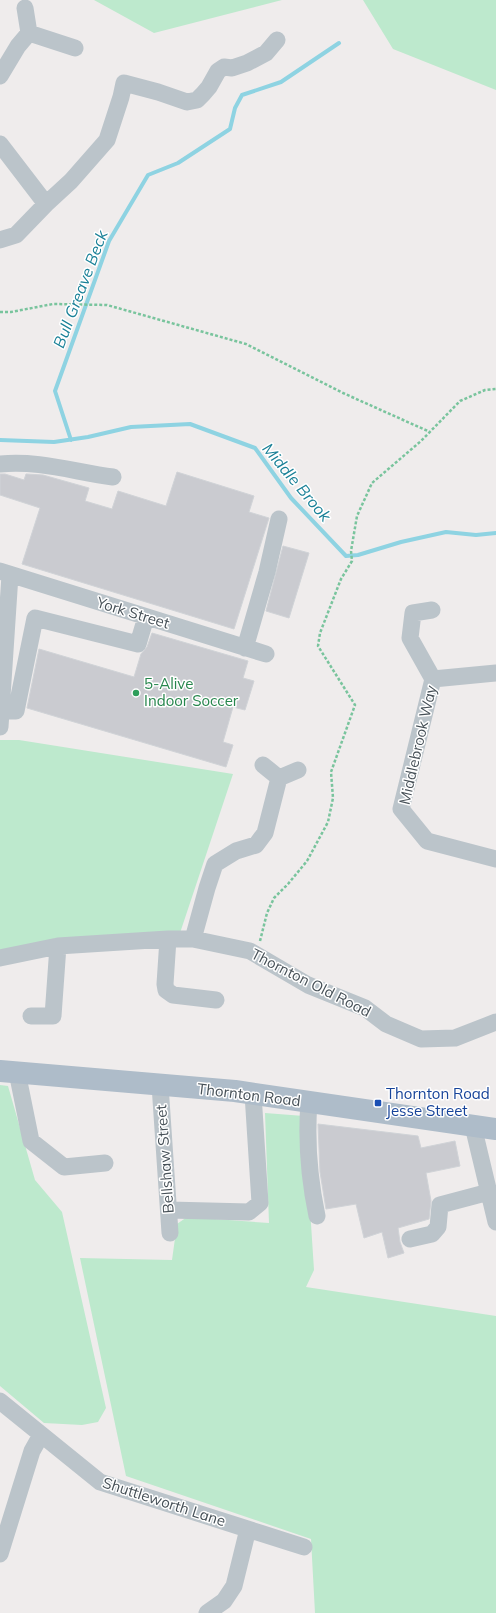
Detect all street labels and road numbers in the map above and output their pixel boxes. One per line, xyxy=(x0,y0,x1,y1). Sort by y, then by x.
street label: York Street xyxy=(94,592,172,633)
street label: Middlebrook Way xyxy=(395,683,440,806)
street label: Thornton Old Road xyxy=(248,944,374,1021)
street label: Thornton Road xyxy=(196,1079,302,1110)
street label: Bellshaw Street xyxy=(151,1104,178,1214)
street label: Shuttleworth Lane xyxy=(100,1473,228,1530)

